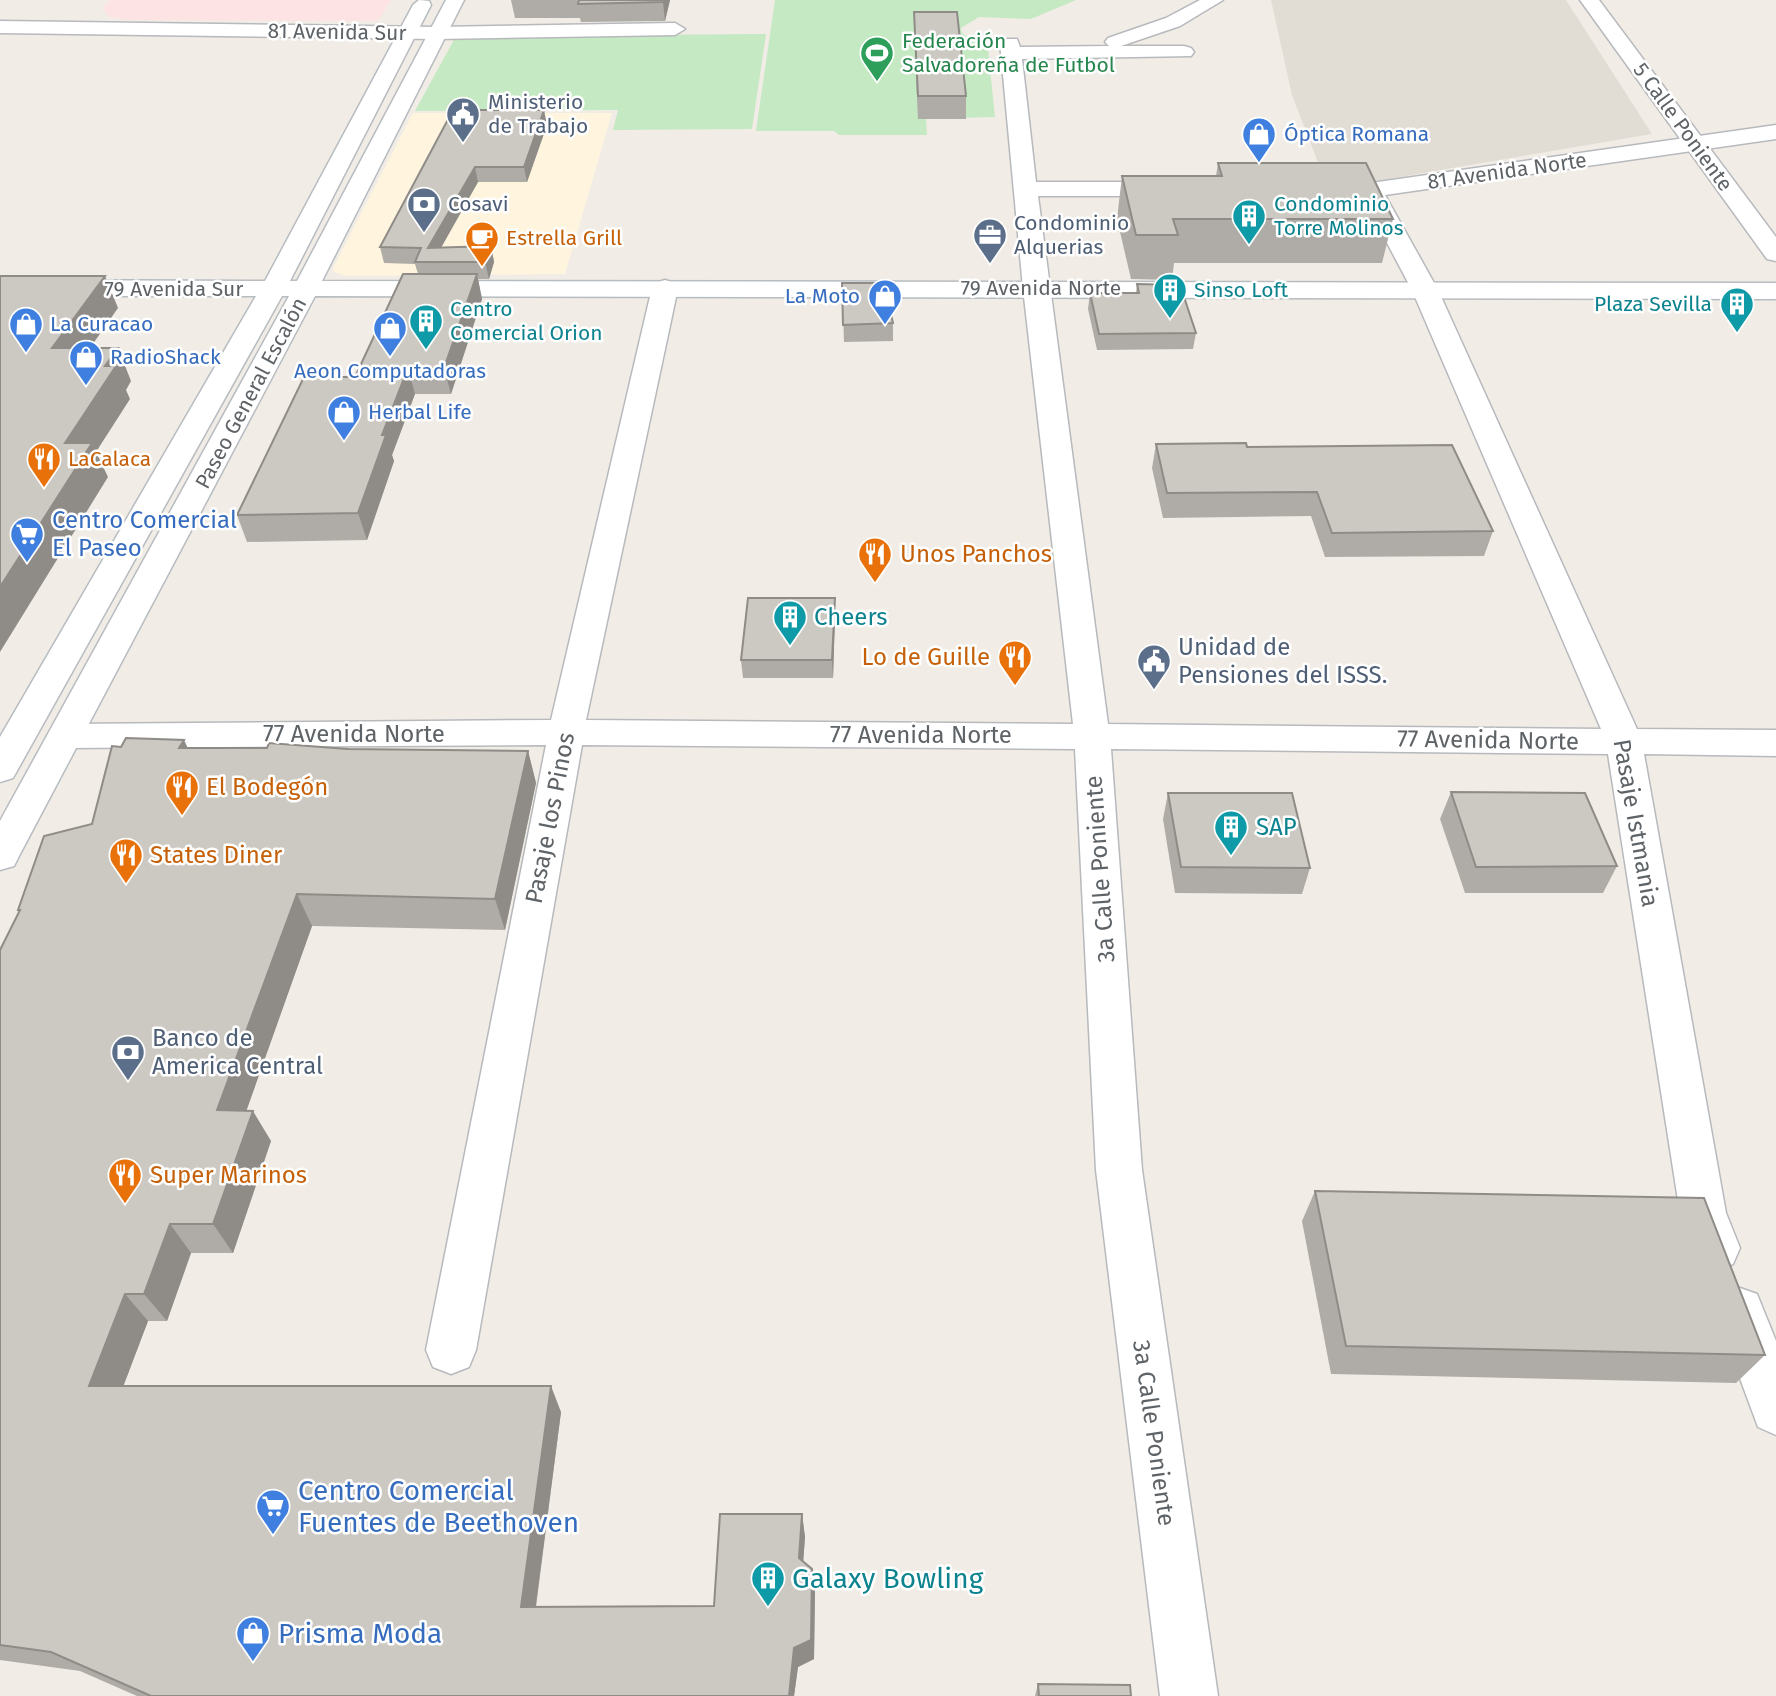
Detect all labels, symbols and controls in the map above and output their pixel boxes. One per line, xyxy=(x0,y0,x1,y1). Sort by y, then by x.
street label: 81 Avenida Sur xyxy=(267,18,407,46)
place label: Federación Salvadoreña de Futbol xyxy=(902,28,1115,78)
sports icon: Federación Salvadoreña de Futbol xyxy=(858,34,896,83)
street label: 5 Calle Poniente xyxy=(1628,58,1738,196)
place label: Ministerio de Trabajo xyxy=(488,89,588,139)
public building icon: Ministerio de Trabajo xyxy=(444,95,482,144)
shop icon: Óptica Romana xyxy=(1240,115,1278,164)
place label: Óptica Romana xyxy=(1284,121,1429,147)
street label: 81 Avenida Norte xyxy=(1426,147,1588,195)
bank icon: Cosavi xyxy=(405,185,443,234)
place label: Cosavi xyxy=(448,191,509,217)
place label: Condominio Torre Molinos xyxy=(1274,191,1404,241)
building icon: Condominio Torre Molinos xyxy=(1230,197,1268,246)
place label: Condominio Alquerias xyxy=(1014,210,1129,260)
office icon: Condominio Alquerias xyxy=(971,216,1009,265)
cafe icon: Estrella Grill xyxy=(463,219,501,268)
place label: Estrella Grill xyxy=(506,225,622,251)
building icon: Sinso Loft xyxy=(1151,271,1189,320)
street label: 79 Avenida Norte xyxy=(961,275,1121,301)
street label: 79 Avenida Sur xyxy=(105,276,243,302)
shop icon: La Moto xyxy=(866,277,904,326)
place label: Sinso Loft xyxy=(1194,277,1289,303)
place label: La Moto xyxy=(785,283,860,309)
building icon: Plaza Sevilla xyxy=(1718,285,1756,334)
place label: Plaza Sevilla xyxy=(1594,291,1712,317)
street label: Paseo General Escalón xyxy=(190,293,312,493)
place label: Centro Comercial Orion xyxy=(450,296,603,346)
building icon: Centro Comercial Orion xyxy=(407,302,445,351)
shop icon: La Curacao xyxy=(7,305,45,354)
shop icon: Aeon Computadoras xyxy=(371,309,409,358)
place label: La Curacao xyxy=(50,311,153,337)
shop icon: RadioShack xyxy=(67,338,105,387)
place label: RadioShack xyxy=(110,344,221,370)
place label: Aeon Computadoras xyxy=(294,358,486,384)
shop icon: Herbal Life xyxy=(325,393,363,442)
place label: Herbal Life xyxy=(368,399,472,425)
restaurant icon: LaCalaca xyxy=(25,440,63,489)
place label: LaCalaca xyxy=(68,446,151,472)
place label: Centro Comercial El Paseo xyxy=(52,506,237,562)
supermarket icon: Centro Comercial El Paseo xyxy=(8,515,46,564)
restaurant icon: Unos Panchos xyxy=(856,535,894,584)
place label: Unos Panchos xyxy=(900,540,1052,568)
building icon: Cheers xyxy=(771,598,809,647)
place label: Cheers xyxy=(814,603,888,631)
place label: Unidad de Pensiones del ISSS. xyxy=(1178,633,1387,689)
restaurant icon: Lo de Guille xyxy=(996,638,1034,687)
public building icon: Unidad de Pensiones del ISSS. xyxy=(1135,642,1173,691)
place label: Lo de Guille xyxy=(862,643,990,671)
street label: 77 Avenida Norte xyxy=(263,720,445,748)
street label: 77 Avenida Norte xyxy=(830,721,1012,749)
street label: 77 Avenida Norte xyxy=(1397,724,1579,756)
street label: Pasaje los Pinos xyxy=(520,730,580,906)
street label: Pasaje Istmania xyxy=(1607,737,1665,909)
restaurant icon: El Bodegón xyxy=(163,768,201,817)
place label: El Bodegón xyxy=(206,773,328,801)
street label: 3a Calle Poniente xyxy=(1079,775,1121,963)
building icon: SAP xyxy=(1212,808,1250,857)
place label: SAP xyxy=(1256,813,1297,841)
restaurant icon: States Diner xyxy=(107,836,145,885)
place label: States Diner xyxy=(150,841,283,869)
place label: Banco de America Central xyxy=(152,1024,323,1080)
bank icon: Banco de America Central xyxy=(109,1033,147,1082)
restaurant icon: Super Marinos xyxy=(106,1156,144,1205)
place label: Super Marinos xyxy=(150,1161,307,1189)
street label: 3a Calle Poniente xyxy=(1127,1338,1181,1528)
place label: Centro Comercial Fuentes de Beethoven xyxy=(298,1474,579,1539)
supermarket icon: Centro Comercial Fuentes de Beethoven xyxy=(254,1487,292,1536)
building icon: Galaxy Bowling xyxy=(749,1559,787,1608)
place label: Galaxy Bowling xyxy=(792,1562,984,1595)
shop icon: Prisma Moda xyxy=(234,1614,272,1663)
place label: Prisma Moda xyxy=(278,1617,442,1650)

